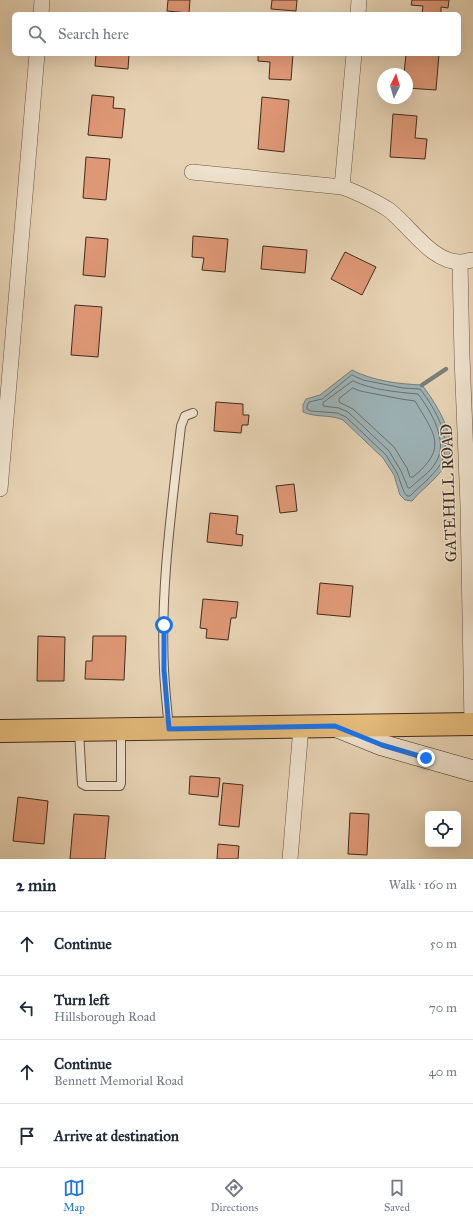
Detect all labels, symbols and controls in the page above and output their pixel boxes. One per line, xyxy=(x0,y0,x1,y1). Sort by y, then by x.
search box xyxy=(12,12,461,56)
icon: search xyxy=(26,23,48,45)
text: Search here xyxy=(58,25,129,43)
north arrow xyxy=(377,68,413,104)
street label: GATEHILL ROAD xyxy=(437,423,460,563)
route start xyxy=(155,616,173,634)
route end xyxy=(417,749,435,767)
map controls xyxy=(425,811,461,847)
button: locate xyxy=(425,811,461,847)
text: 2 min xyxy=(16,875,56,896)
text: Walk · 160 m xyxy=(389,877,457,893)
icon: ahead xyxy=(16,933,38,955)
text: Continue xyxy=(54,935,112,953)
text: 50 m xyxy=(430,936,457,952)
text: Turn left xyxy=(54,991,110,1009)
icon: left xyxy=(16,997,38,1019)
text: 70 m xyxy=(429,1000,457,1016)
text: Hillsborough Road xyxy=(54,1009,156,1025)
text: Continue xyxy=(54,1055,112,1073)
icon: ahead xyxy=(16,1061,38,1083)
text: 40 m xyxy=(428,1064,457,1080)
text: Bennett Memorial Road xyxy=(54,1073,184,1089)
icon: arrive xyxy=(16,1125,38,1147)
text: Arrive at destination xyxy=(54,1127,179,1145)
tab: Map xyxy=(63,1177,85,1214)
tab: Directions xyxy=(211,1177,258,1214)
tab: Saved xyxy=(384,1177,410,1214)

